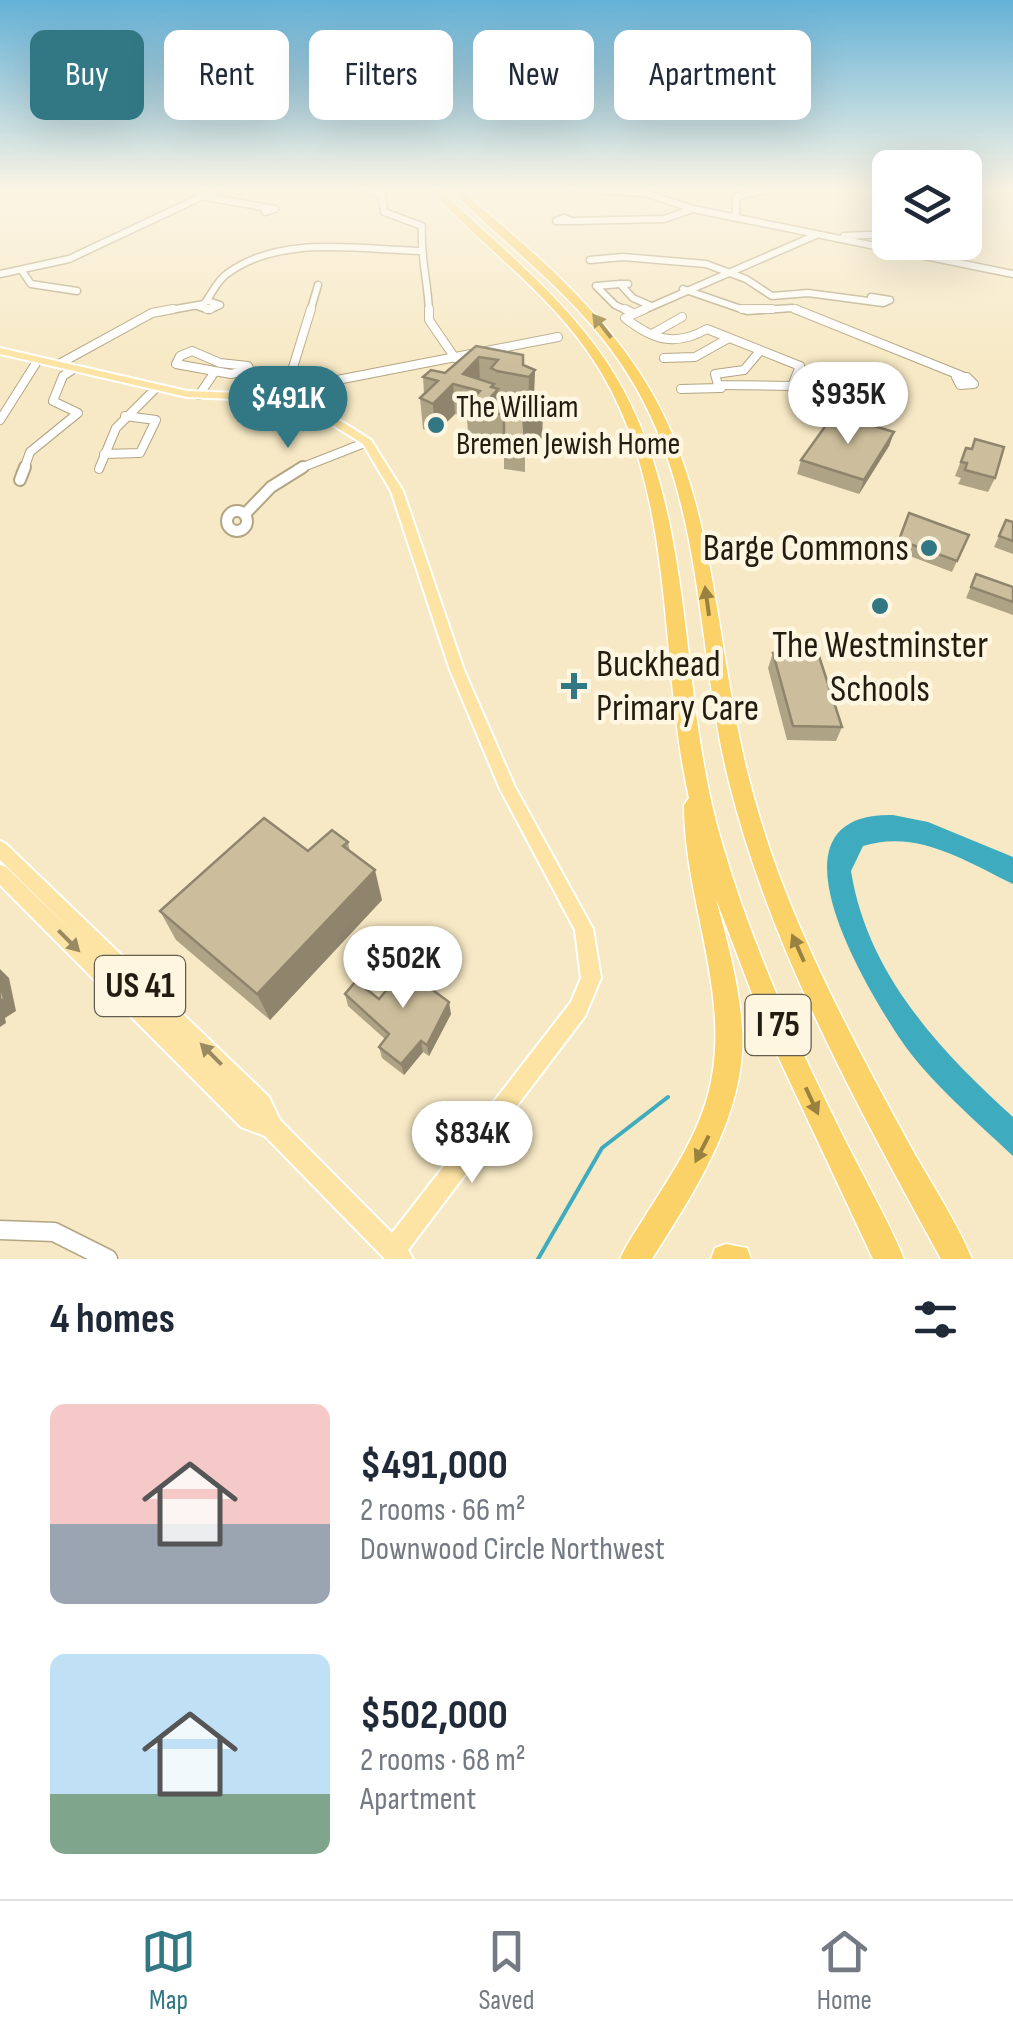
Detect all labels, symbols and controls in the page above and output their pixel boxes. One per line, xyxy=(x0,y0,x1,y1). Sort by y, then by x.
chip: Buy xyxy=(30,30,144,120)
chip: Rent xyxy=(164,30,289,120)
chip: Filters xyxy=(309,30,453,120)
chip: New xyxy=(473,30,594,120)
chip: Apartment xyxy=(614,30,811,120)
map controls xyxy=(872,150,982,260)
button: layers xyxy=(872,150,982,260)
one-way arrow xyxy=(592,314,613,339)
pin: $935K xyxy=(778,362,918,447)
pin: $491K xyxy=(218,366,358,451)
text: $935K xyxy=(810,375,886,414)
text: $491K xyxy=(250,379,326,418)
place label: The William Bremen Jewish Home xyxy=(456,388,680,464)
marker: The William Bremen Jewish Home xyxy=(425,414,447,436)
place label: Barge Commons xyxy=(703,526,909,571)
marker: Barge Commons xyxy=(918,537,940,559)
one-way arrow xyxy=(698,585,714,617)
marker: The Westminster Schools xyxy=(869,595,891,617)
place label: The Westminster Schools xyxy=(772,623,988,712)
place label: Buckhead Primary Care xyxy=(596,642,759,731)
marker: Buckhead Primary Care xyxy=(561,673,587,699)
pin: $502K xyxy=(333,926,473,1011)
one-way arrow xyxy=(57,929,81,953)
one-way arrow xyxy=(790,933,806,963)
text: $502K xyxy=(365,939,441,978)
road number: US 41 xyxy=(95,956,185,1016)
road number: I 75 xyxy=(746,995,810,1055)
one-way arrow xyxy=(199,1042,223,1066)
one-way arrow xyxy=(804,1087,821,1116)
pin: $834K xyxy=(402,1101,542,1186)
text: $834K xyxy=(434,1114,510,1153)
one-way arrow xyxy=(693,1134,710,1163)
icon: filters xyxy=(908,1292,963,1347)
text: 4 homes xyxy=(50,1294,175,1345)
text: $491,000 xyxy=(360,1440,508,1491)
icon: home xyxy=(130,1444,250,1564)
text: 2 rooms · 66 m² xyxy=(360,1491,526,1530)
text: Downwood Circle Northwest xyxy=(360,1530,665,1569)
text: $502,000 xyxy=(360,1690,508,1741)
icon: home xyxy=(130,1694,250,1814)
text: 2 rooms · 68 m² xyxy=(360,1741,526,1780)
text: Apartment xyxy=(360,1780,476,1819)
tab: Map xyxy=(141,1924,196,2017)
tab: Saved xyxy=(478,1924,535,2017)
tab: Home xyxy=(817,1924,872,2017)

